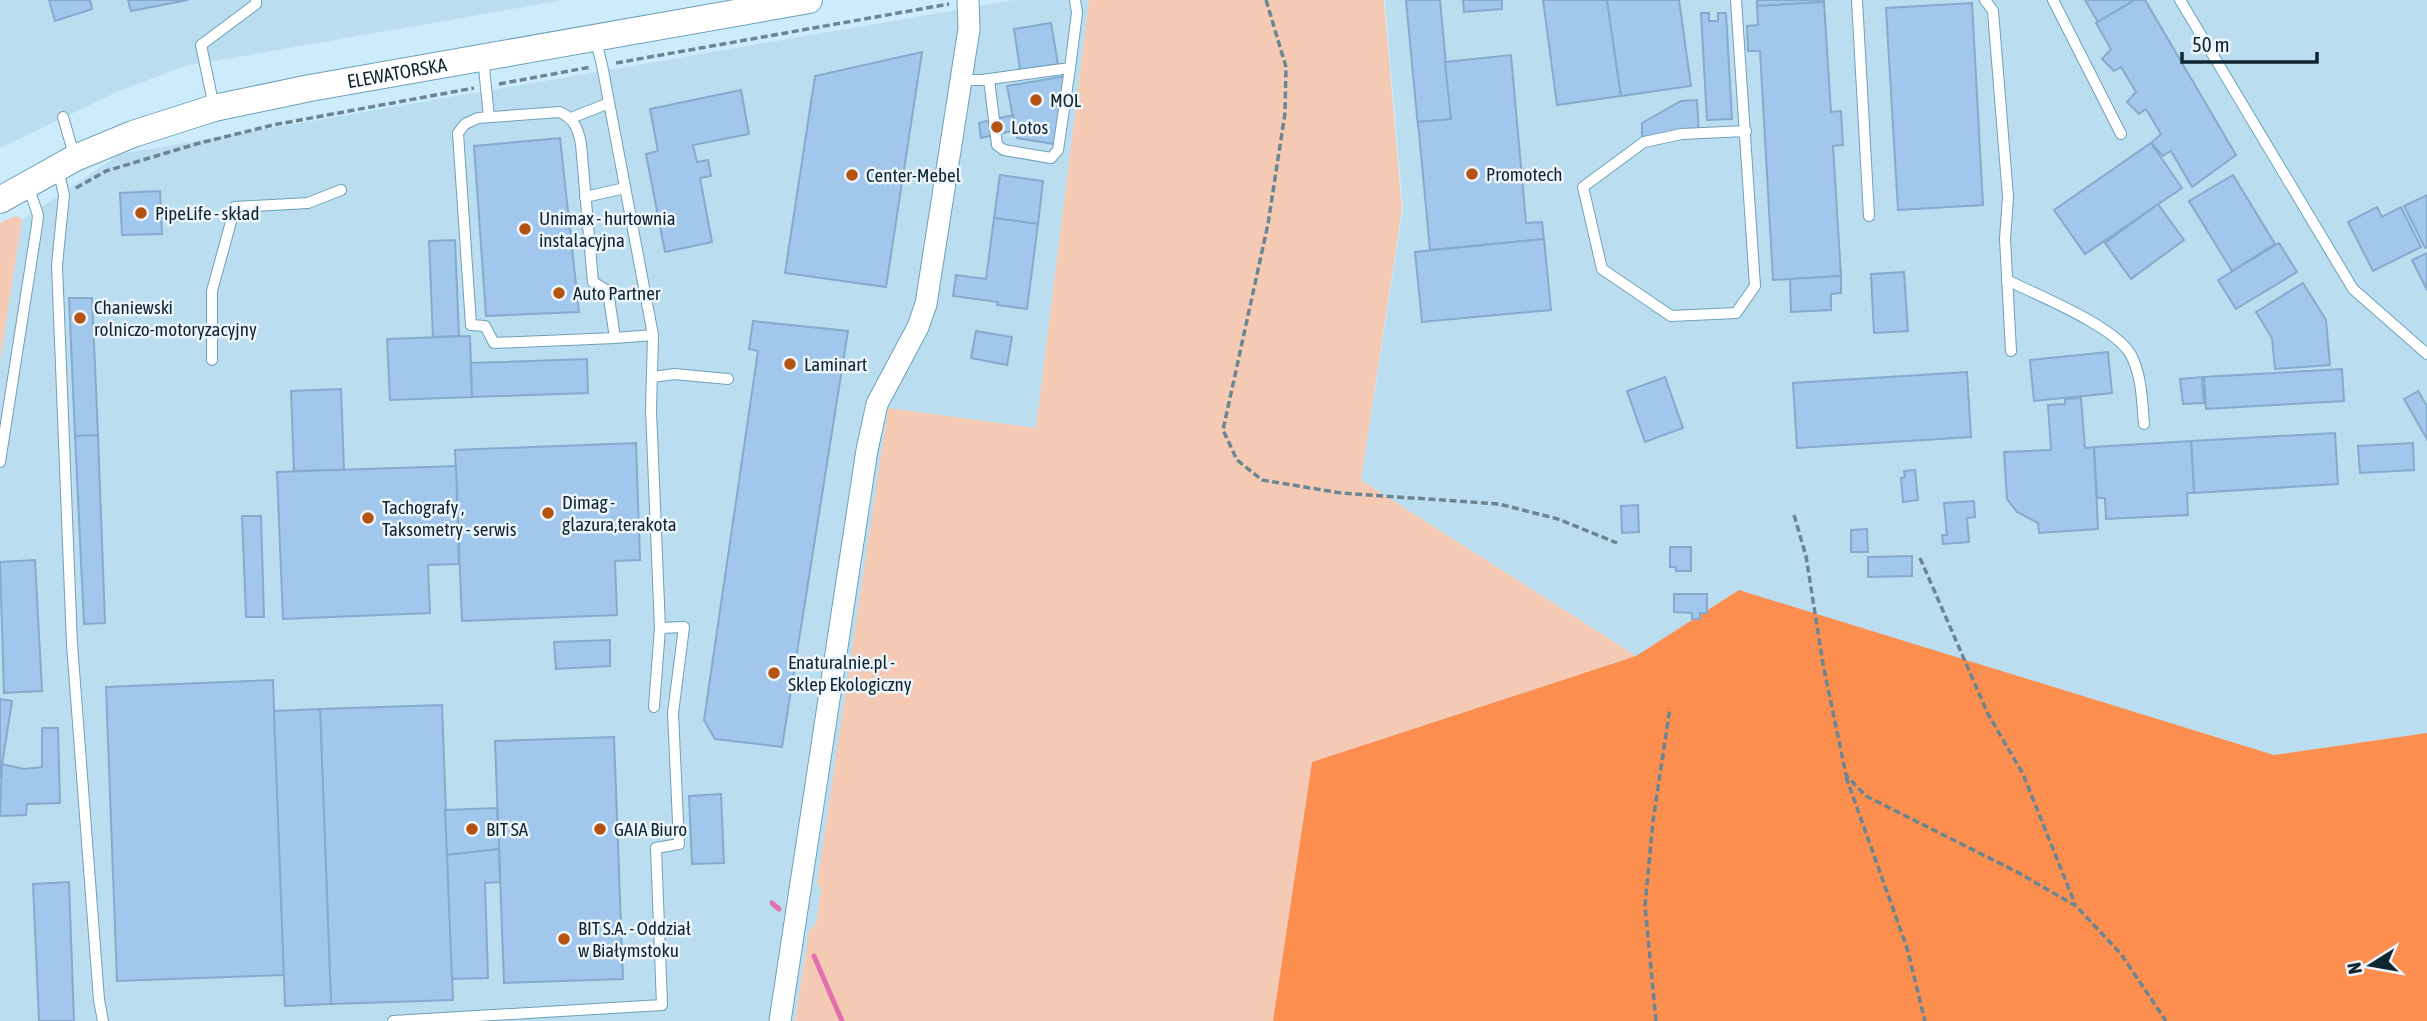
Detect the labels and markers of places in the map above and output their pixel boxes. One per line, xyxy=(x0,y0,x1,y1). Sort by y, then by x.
place label: MOL xyxy=(1050,89,1082,111)
marker: MOL xyxy=(1028,92,1044,108)
place label: Lotos xyxy=(1011,116,1048,138)
marker: Lotos xyxy=(989,119,1005,135)
place label: Promotech xyxy=(1486,163,1563,185)
place label: Center-Mebel xyxy=(866,164,961,186)
marker: Promotech xyxy=(1464,166,1480,182)
marker: Center-Mebel xyxy=(844,167,860,183)
place label: PipeLife - skład xyxy=(155,202,259,224)
marker: PipeLife - skład xyxy=(133,205,149,221)
place label: Unimax - hurtownia instalacyjna xyxy=(539,207,676,251)
marker: Unimax - hurtownia instalacyjna xyxy=(517,221,533,237)
place label: Auto Partner xyxy=(573,282,661,304)
marker: Auto Partner xyxy=(551,285,567,301)
place label: Chaniewski rolniczo-motoryzacyjny xyxy=(94,296,257,340)
marker: Chaniewski rolniczo-motoryzacyjny xyxy=(72,310,88,326)
place label: Laminart xyxy=(804,353,867,375)
marker: Laminart xyxy=(782,356,798,372)
place label: Dimag - glazura,terakota xyxy=(562,491,677,535)
place label: Tachografy , Taksometry - serwis xyxy=(382,496,517,540)
marker: Dimag - glazura,terakota xyxy=(540,505,556,521)
marker: Tachografy , Taksometry - serwis xyxy=(360,510,376,526)
place label: Enaturalnie.pl - Sklep Ekologiczny xyxy=(788,651,912,695)
marker: Enaturalnie.pl - Sklep Ekologiczny xyxy=(766,665,782,681)
place label: BIT SA xyxy=(486,818,529,840)
place label: GAIA Biuro xyxy=(614,818,687,840)
marker: BIT SA xyxy=(464,821,480,837)
marker: GAIA Biuro xyxy=(592,821,608,837)
place label: BIT S.A. - Oddział w Białymstoku xyxy=(578,917,691,961)
marker: BIT S.A. - Oddział w Białymstoku xyxy=(556,931,572,947)

